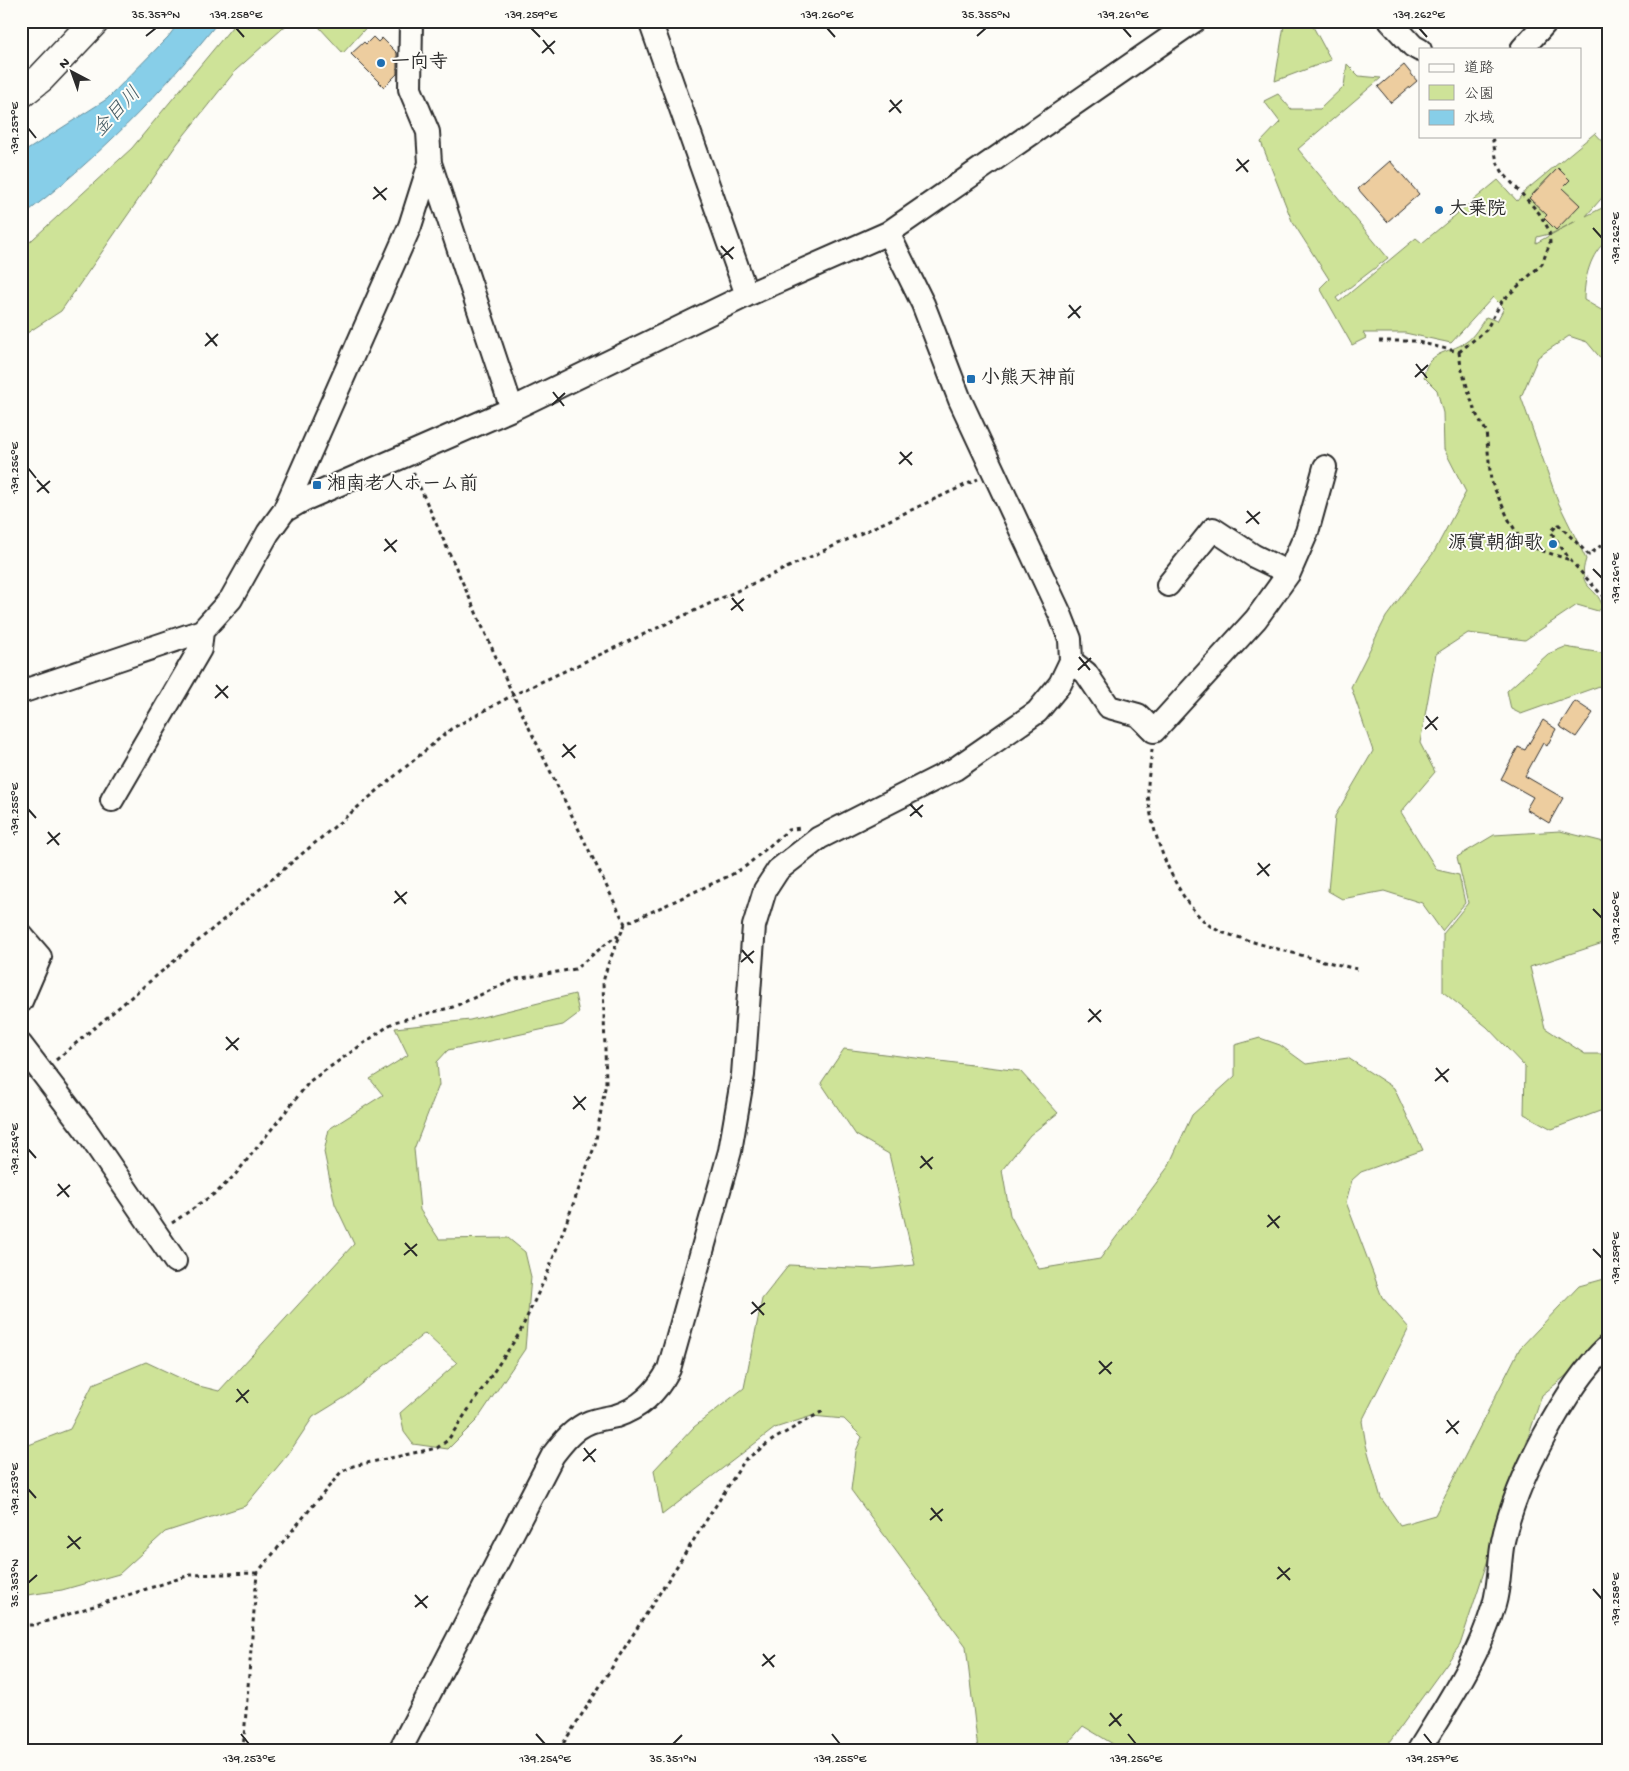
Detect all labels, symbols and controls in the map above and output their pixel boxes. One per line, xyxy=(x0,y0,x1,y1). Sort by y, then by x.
text: 35.357°N xyxy=(131,9,180,23)
text: 139.258°E xyxy=(209,9,263,23)
text: 139.259°E xyxy=(504,9,557,23)
text: 139.260°E xyxy=(800,9,854,23)
text: 35.355°N xyxy=(961,9,1010,23)
text: 139.261°E xyxy=(1097,9,1149,23)
text: 139.262°E xyxy=(1392,9,1445,23)
north arrow xyxy=(48,48,98,98)
legend xyxy=(1419,48,1582,138)
place label: 一向寺 xyxy=(391,51,448,75)
text: N xyxy=(56,55,74,73)
marker: 一向寺 xyxy=(375,57,387,69)
text: 道路 xyxy=(1464,60,1494,78)
water label: 金目川 xyxy=(88,83,147,143)
text: 公園 xyxy=(1464,86,1494,104)
text: 139.257°E xyxy=(9,101,23,155)
text: 水域 xyxy=(1464,109,1494,128)
place label: 大乗院 xyxy=(1449,198,1506,222)
marker: 大乗院 xyxy=(1433,204,1445,216)
text: 139.262°E xyxy=(1610,212,1624,265)
place label: 小熊天神前 xyxy=(981,367,1076,391)
marker: 小熊天神前 xyxy=(965,373,977,385)
text: 139.256°E xyxy=(9,441,23,495)
place label: 湘南老人ホーム前 xyxy=(327,473,478,497)
marker: 湘南老人ホーム前 xyxy=(311,479,323,491)
place label: 源實朝御歌 xyxy=(1448,532,1543,556)
marker: 源實朝御歌 xyxy=(1547,538,1559,550)
text: 139.261°E xyxy=(1610,552,1624,604)
text: 139.255°E xyxy=(9,782,23,836)
text: 139.260°E xyxy=(1610,891,1624,945)
text: 139.254°E xyxy=(9,1123,23,1176)
text: 139.259°E xyxy=(1610,1232,1624,1285)
text: 139.253°E xyxy=(9,1462,23,1516)
text: 35.353°N xyxy=(9,1559,23,1608)
text: 139.258°E xyxy=(1610,1572,1624,1626)
text: 139.253°E xyxy=(222,1753,276,1767)
text: 139.254°E xyxy=(518,1753,571,1767)
text: 35.351°N xyxy=(649,1753,697,1767)
text: 139.255°E xyxy=(813,1753,867,1767)
text: 139.256°E xyxy=(1109,1753,1163,1767)
text: 139.257°E xyxy=(1405,1753,1459,1767)

